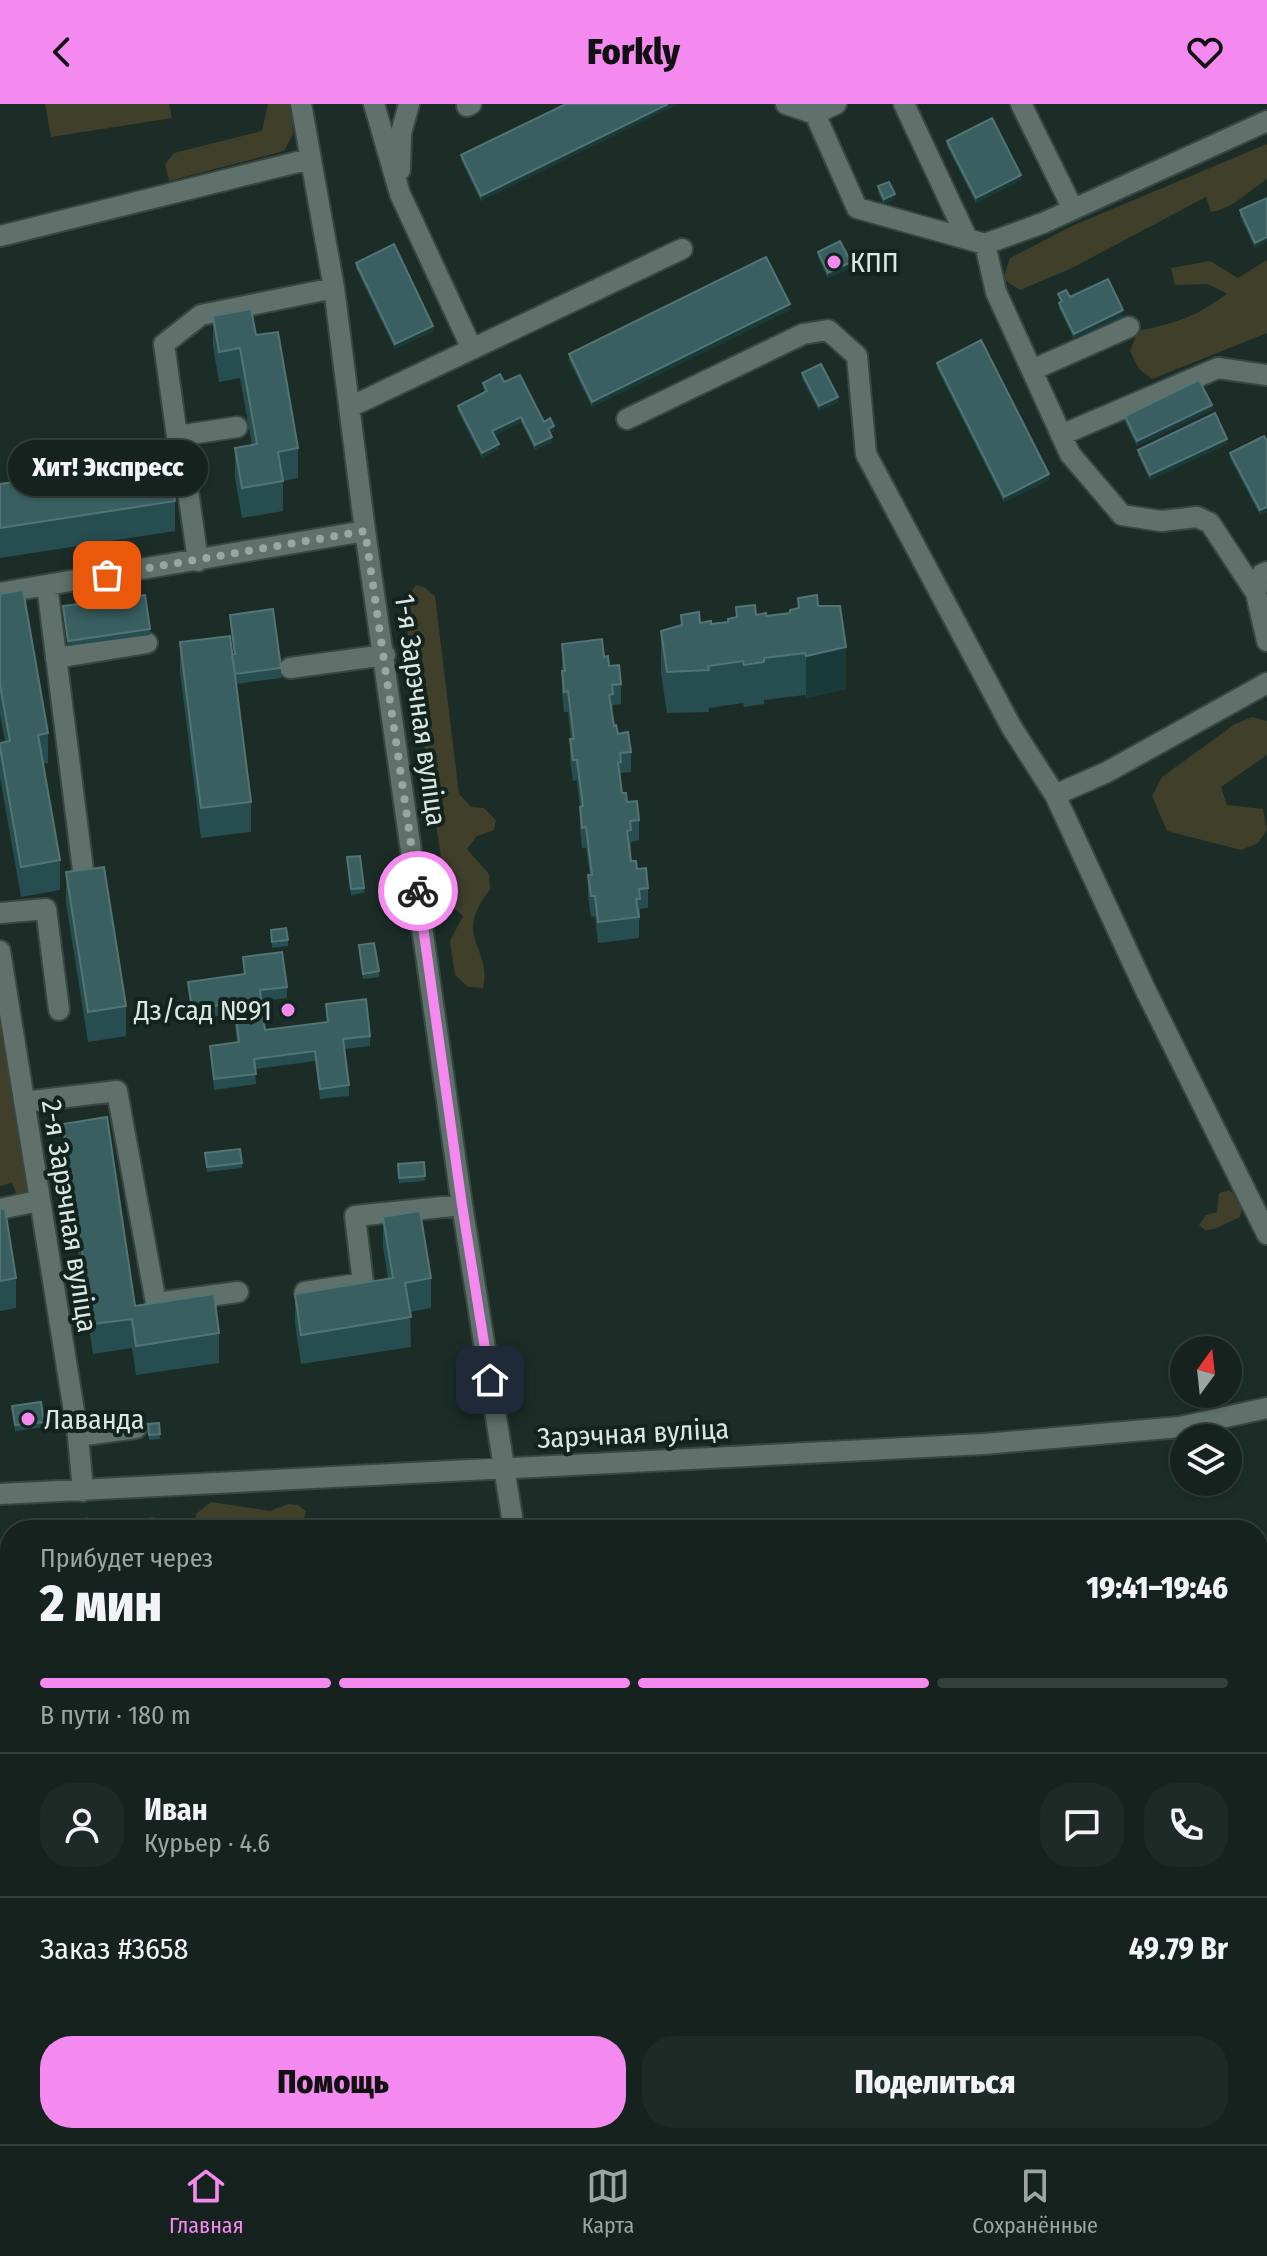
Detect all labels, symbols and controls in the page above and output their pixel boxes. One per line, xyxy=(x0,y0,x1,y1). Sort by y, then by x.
icon: back xyxy=(40,30,84,74)
text: Forkly xyxy=(587,30,680,74)
icon: heart xyxy=(1183,30,1227,74)
place label: КПП xyxy=(850,246,899,279)
marker: КПП xyxy=(825,253,843,271)
callout: Хит! Экспресс xyxy=(7,439,207,495)
text: Хит! Экспресс xyxy=(32,452,184,483)
pin xyxy=(73,541,141,609)
icon: bag xyxy=(85,553,129,597)
street label: 1-я Зарэчная вуліца xyxy=(388,592,453,828)
courier xyxy=(378,851,458,931)
icon: bike xyxy=(396,869,440,913)
place label: Дз/сад №91 xyxy=(133,994,272,1027)
marker: Дз/сад №91 xyxy=(279,1001,297,1019)
street label: 2-я Зарэчная вуліца xyxy=(35,1097,104,1335)
north arrow xyxy=(1170,1336,1242,1408)
map controls xyxy=(1170,1336,1242,1496)
pin xyxy=(456,1346,524,1414)
icon: home xyxy=(468,1358,512,1402)
place label: Лаванда xyxy=(44,1403,144,1436)
marker: Лаванда xyxy=(19,1410,37,1428)
street label: Зарэчная вуліца xyxy=(536,1412,730,1455)
button: layers xyxy=(1170,1424,1242,1496)
text: Прибудет через xyxy=(40,1543,213,1574)
text: 19:41–19:46 xyxy=(1086,1570,1228,1606)
text: 2 мин xyxy=(40,1572,162,1635)
text: В пути · 180 m xyxy=(40,1700,191,1731)
button: person xyxy=(40,1783,124,1867)
button: chat xyxy=(1040,1783,1124,1867)
button: phone xyxy=(1144,1783,1228,1867)
text: Иван xyxy=(144,1792,208,1828)
text: Курьер · 4.6 xyxy=(144,1828,270,1859)
text: Заказ #3658 xyxy=(40,1931,189,1967)
text: 49.79 Br xyxy=(1129,1931,1228,1967)
button: Помощь xyxy=(40,2036,626,2128)
button: Поделиться xyxy=(642,2036,1228,2128)
tab: Главная xyxy=(169,2164,244,2239)
tab: Карта xyxy=(582,2164,634,2239)
tab: Сохранённые xyxy=(972,2164,1098,2239)

